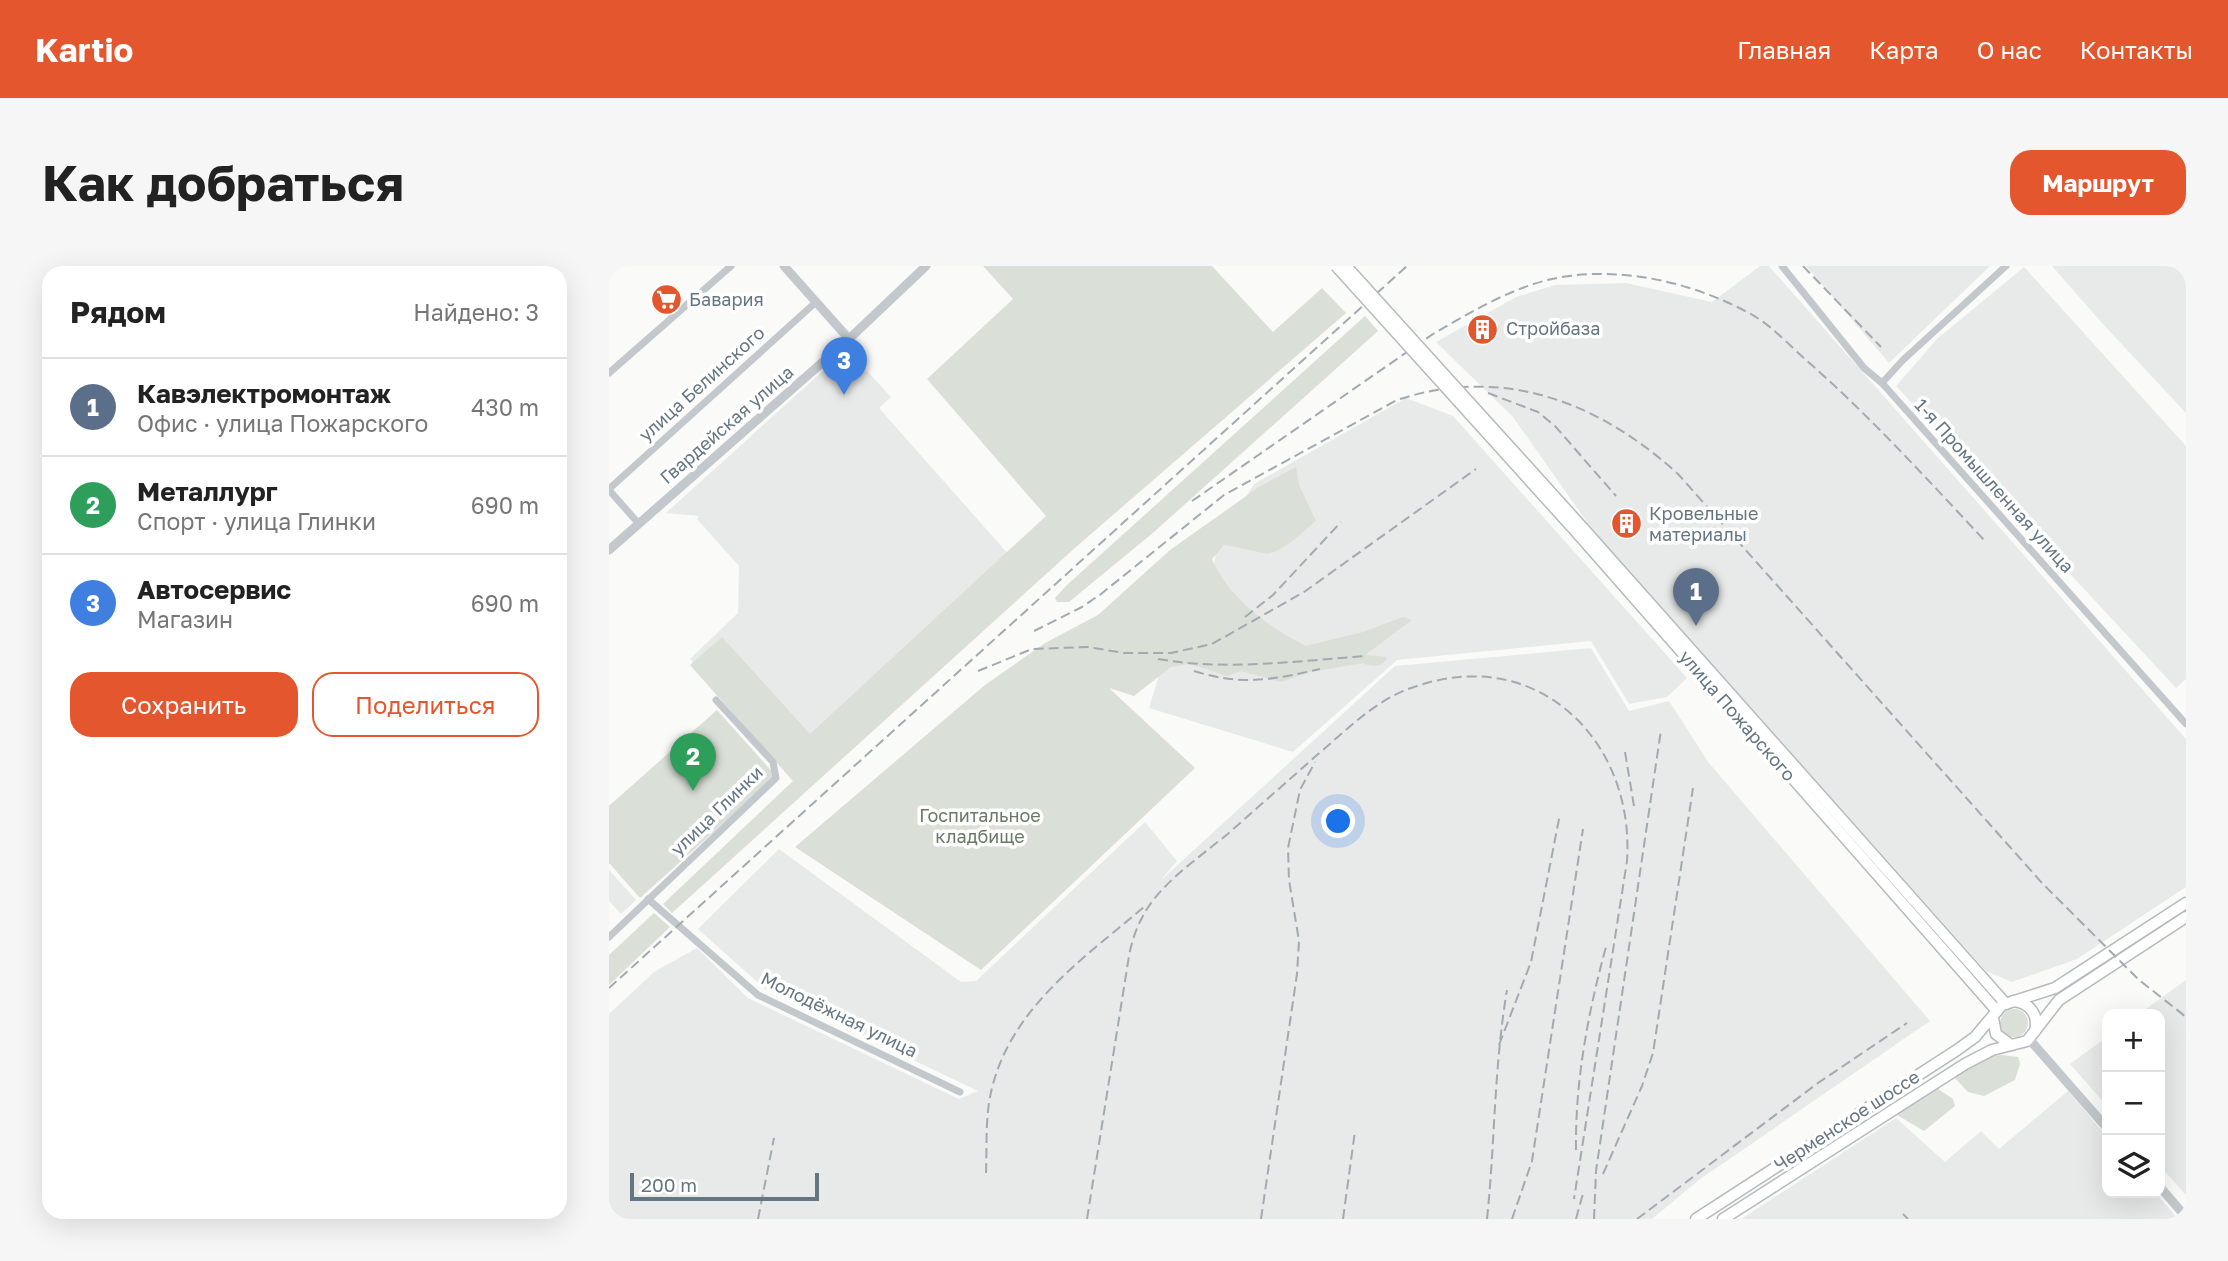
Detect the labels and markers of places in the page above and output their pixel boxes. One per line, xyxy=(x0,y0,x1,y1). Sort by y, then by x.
supermarket icon: Бавария xyxy=(649,283,683,317)
place label: Бавария xyxy=(689,288,764,310)
building icon: Стройбаза xyxy=(1466,312,1500,346)
place label: Стройбаза xyxy=(1506,317,1600,339)
pin: 3 xyxy=(821,337,867,395)
place label: Кровельные материалы xyxy=(1649,502,1758,545)
building icon: Кровельные материалы xyxy=(1609,507,1643,541)
pin: 1 xyxy=(1673,568,1719,626)
pin: 2 xyxy=(670,733,716,791)

